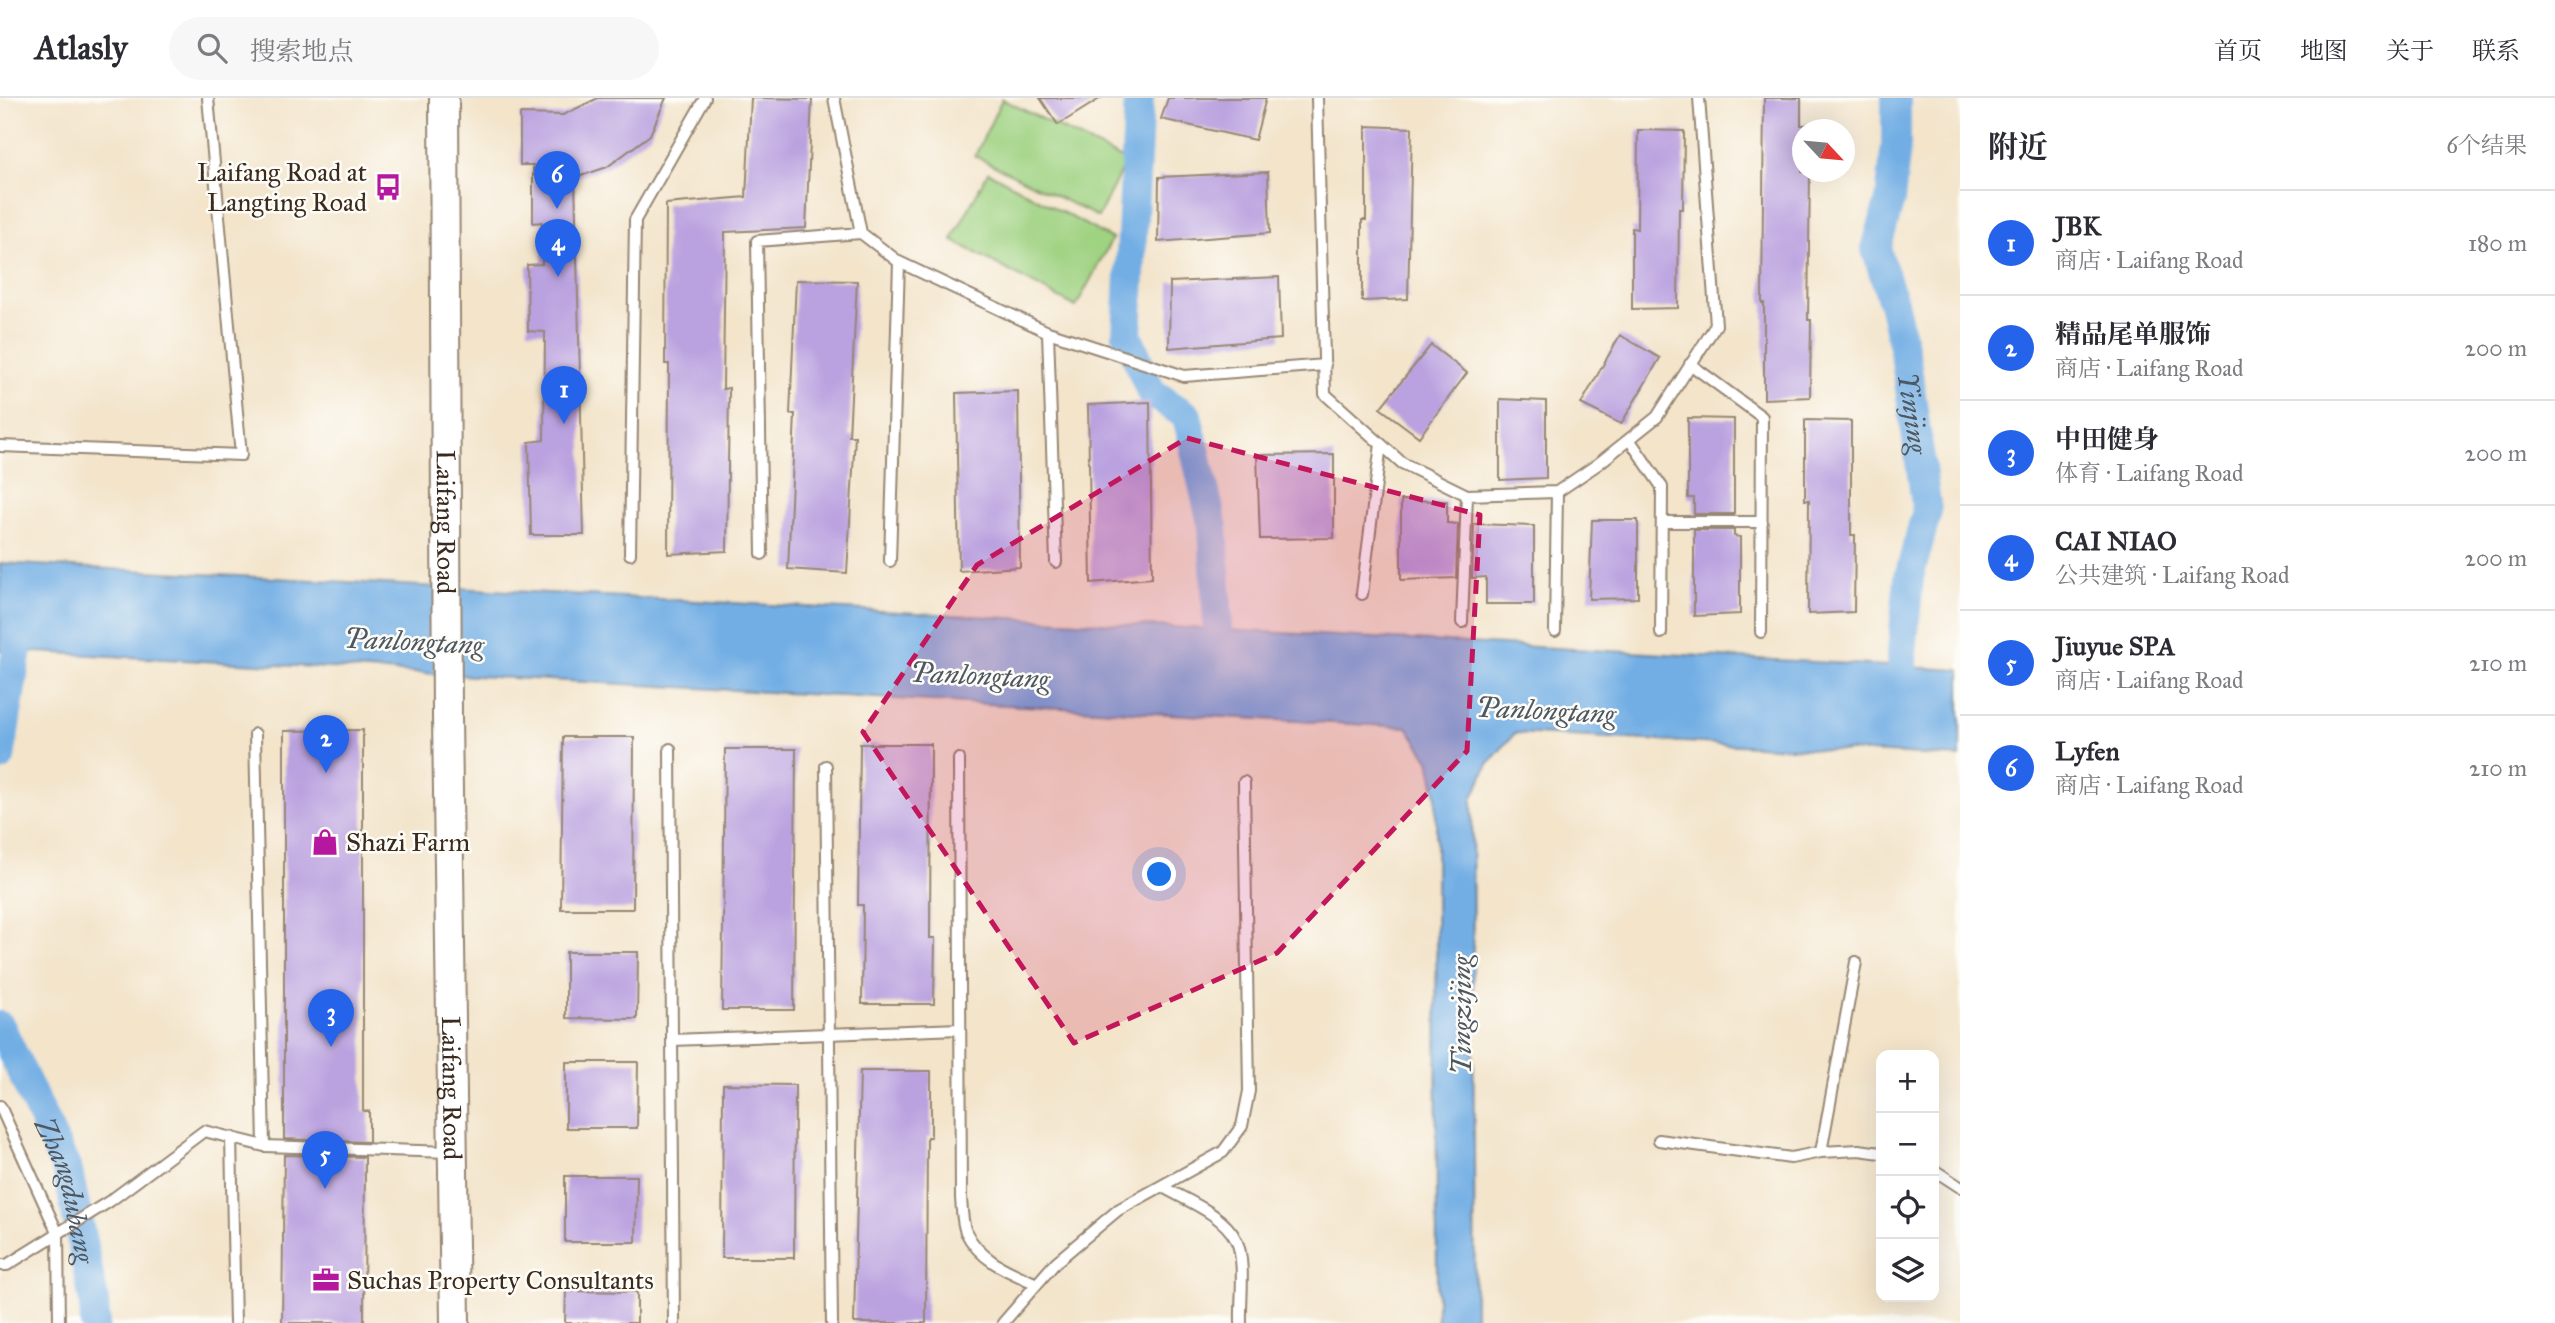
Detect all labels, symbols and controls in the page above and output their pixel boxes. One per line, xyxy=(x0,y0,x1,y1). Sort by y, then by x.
search box xyxy=(169,17,659,80)
text: Atlasly xyxy=(35,28,127,68)
icon: search xyxy=(193,29,231,67)
text: 搜索地点 xyxy=(249,35,353,67)
text: 首页 xyxy=(2214,36,2262,66)
text: 地图 xyxy=(2300,36,2348,66)
text: 关于 xyxy=(2386,36,2434,66)
text: 联系 xyxy=(2472,36,2520,66)
north arrow xyxy=(1792,119,1855,182)
text: 附近 xyxy=(1988,129,2048,165)
text: 6个结果 xyxy=(2446,131,2527,159)
pin: 6 xyxy=(534,151,580,209)
place label: Laifang Road at Langting Road xyxy=(197,156,367,218)
bus stop icon: Laifang Road at Langting Road xyxy=(373,172,403,202)
text: JBK xyxy=(2055,210,2101,242)
pin: 4 xyxy=(535,219,581,277)
text: 1 xyxy=(2006,229,2016,257)
text: 180 m xyxy=(2468,229,2527,257)
text: 商店 · Laifang Road xyxy=(2055,246,2244,274)
text: 精品尾单服饰 xyxy=(2055,318,2211,350)
text: 2 xyxy=(2005,334,2017,362)
text: 200 m xyxy=(2465,334,2527,362)
text: 商店 · Laifang Road xyxy=(2055,354,2244,382)
pin: 1 xyxy=(541,366,587,424)
water label: Yinjing xyxy=(1890,370,1936,457)
text: 中田健身 xyxy=(2055,423,2159,455)
text: 3 xyxy=(2006,439,2016,467)
text: 200 m xyxy=(2465,439,2527,467)
street label: Laifang Road xyxy=(430,450,462,594)
text: 体育 · Laifang Road xyxy=(2055,459,2244,487)
text: CAI NIAO xyxy=(2055,525,2177,557)
text: 4 xyxy=(2005,544,2017,572)
text: 200 m xyxy=(2465,544,2527,572)
text: 公共建筑 · Laifang Road xyxy=(2055,561,2290,589)
water label: Panlongtang xyxy=(344,620,486,663)
text: Jiuyue SPA xyxy=(2055,630,2175,662)
text: 5 xyxy=(2006,649,2016,677)
text: 210 m xyxy=(2469,649,2527,677)
water label: Panlongtang xyxy=(910,654,1052,697)
text: 商店 · Laifang Road xyxy=(2055,666,2244,694)
water label: Panlongtang xyxy=(1476,689,1618,732)
pin: 2 xyxy=(303,715,349,773)
text: Lyfen xyxy=(2055,735,2120,767)
text: 6 xyxy=(2005,754,2017,782)
text: 210 m xyxy=(2469,754,2527,782)
text: 商店 · Laifang Road xyxy=(2055,771,2244,799)
place label: Shazi Farm xyxy=(346,826,470,858)
shop icon: Shazi Farm xyxy=(310,827,340,857)
your location xyxy=(1142,857,1176,891)
water label: Tingzijing xyxy=(1444,954,1479,1075)
pin: 3 xyxy=(308,989,354,1047)
street label: Laifang Road xyxy=(435,1016,469,1160)
map controls xyxy=(1876,1050,1939,1302)
button: + xyxy=(1876,1050,1939,1113)
water label: Zhangdubang xyxy=(27,1111,103,1267)
button: − xyxy=(1876,1113,1939,1176)
pin: 5 xyxy=(302,1131,348,1189)
button: locate xyxy=(1876,1176,1939,1239)
button: layers xyxy=(1876,1239,1939,1302)
place label: Suchas Property Consultants xyxy=(347,1264,654,1296)
office icon: Suchas Property Consultants xyxy=(311,1265,341,1295)

